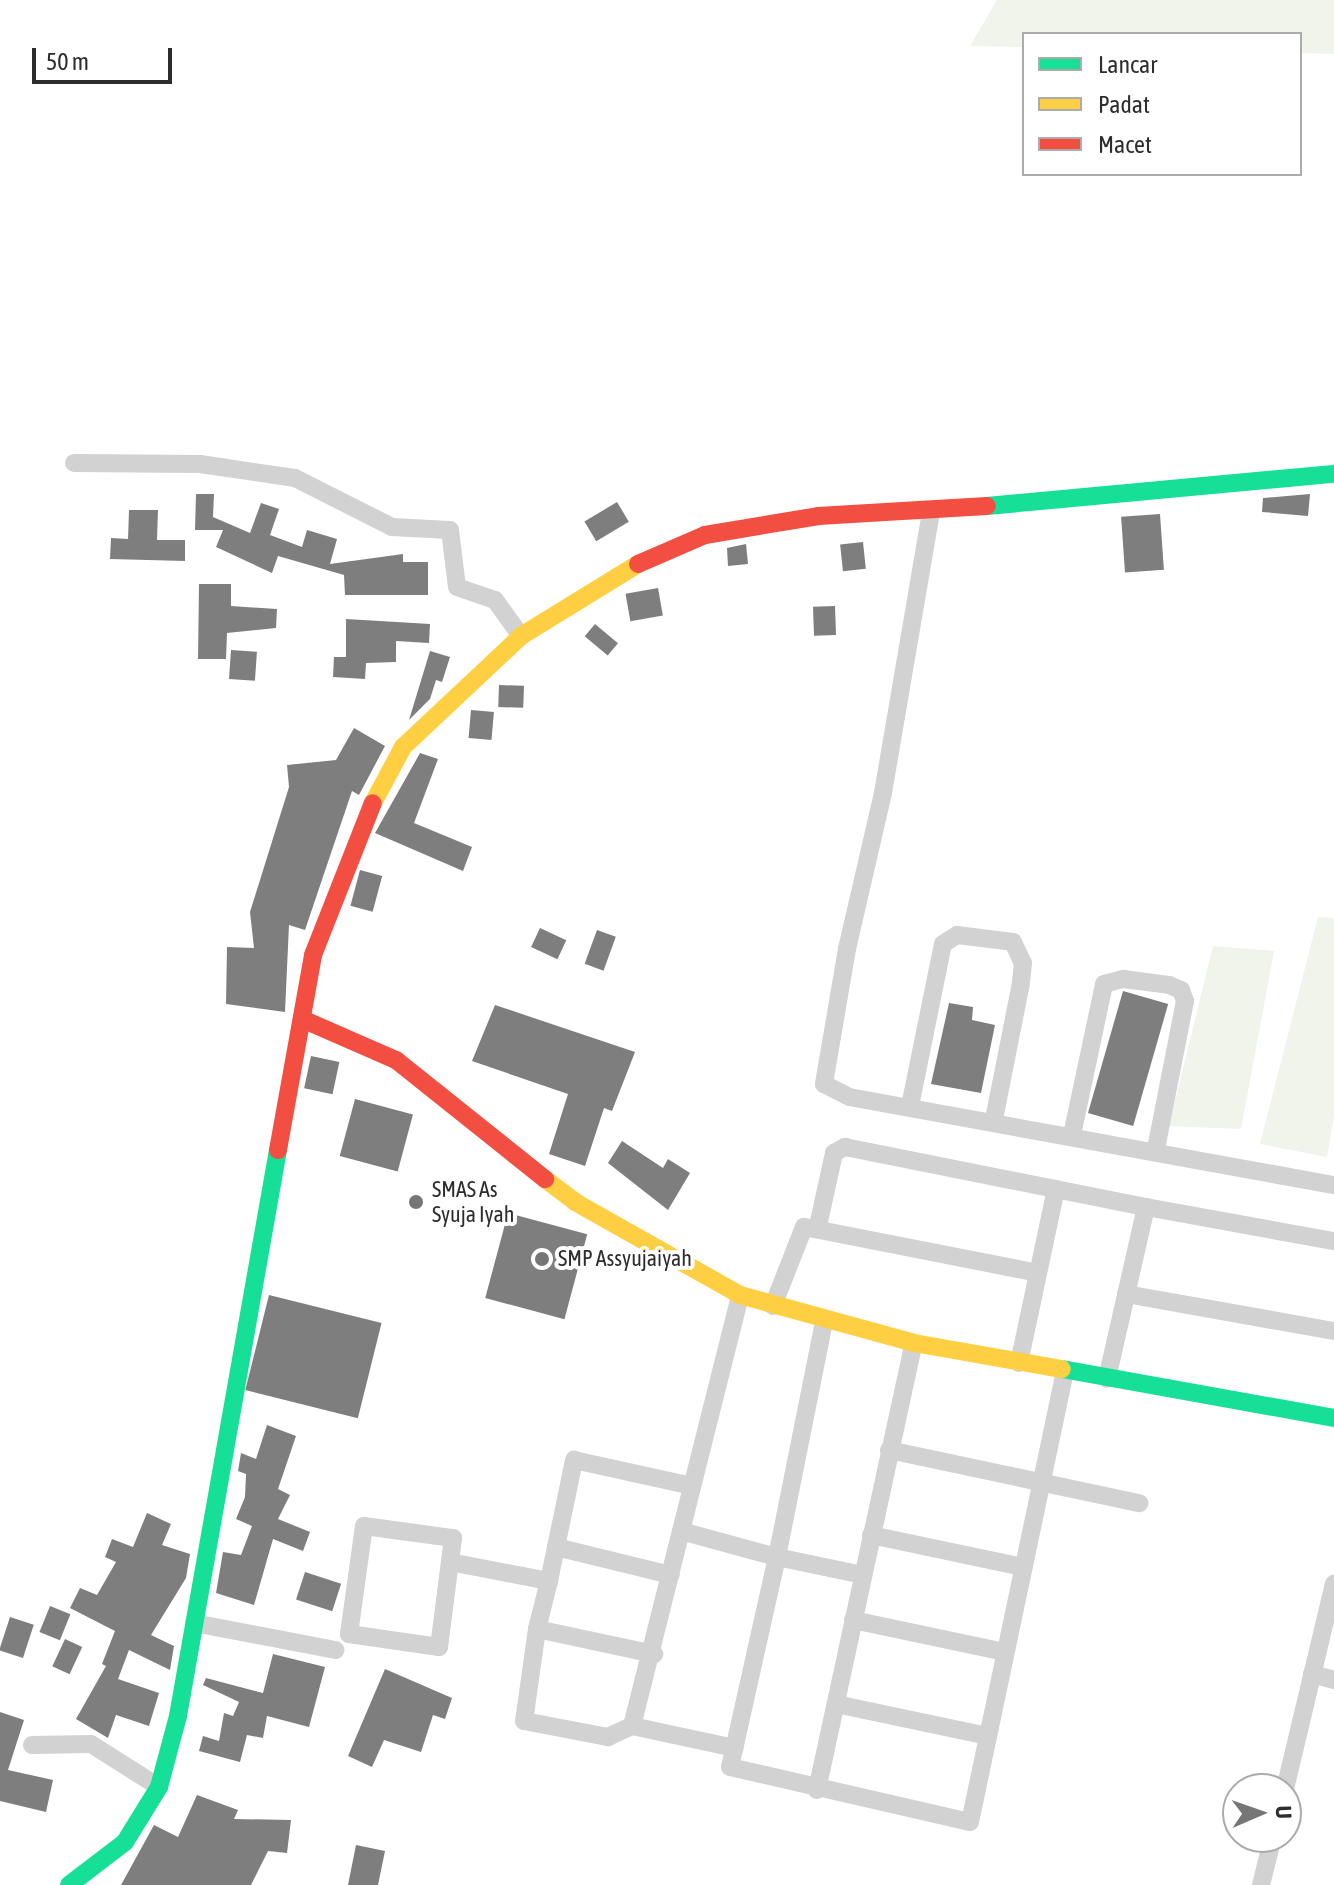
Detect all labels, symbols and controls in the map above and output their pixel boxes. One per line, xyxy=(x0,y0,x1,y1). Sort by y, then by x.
scale bar xyxy=(36,32,176,82)
legend xyxy=(1022,32,1302,176)
text: 50 m xyxy=(46,48,89,75)
text: Lancar xyxy=(1098,51,1157,78)
text: Padat xyxy=(1098,91,1150,118)
text: Macet xyxy=(1098,131,1152,158)
place label: SMAS As Syuja Iyah xyxy=(432,1176,514,1228)
marker: SMAS As Syuja Iyah xyxy=(407,1193,425,1211)
place label: SMP Assyujaiyah xyxy=(558,1246,692,1272)
marker: SMP Assyujaiyah xyxy=(533,1250,551,1268)
north arrow xyxy=(1222,1773,1302,1853)
text: U xyxy=(1271,1805,1297,1819)

